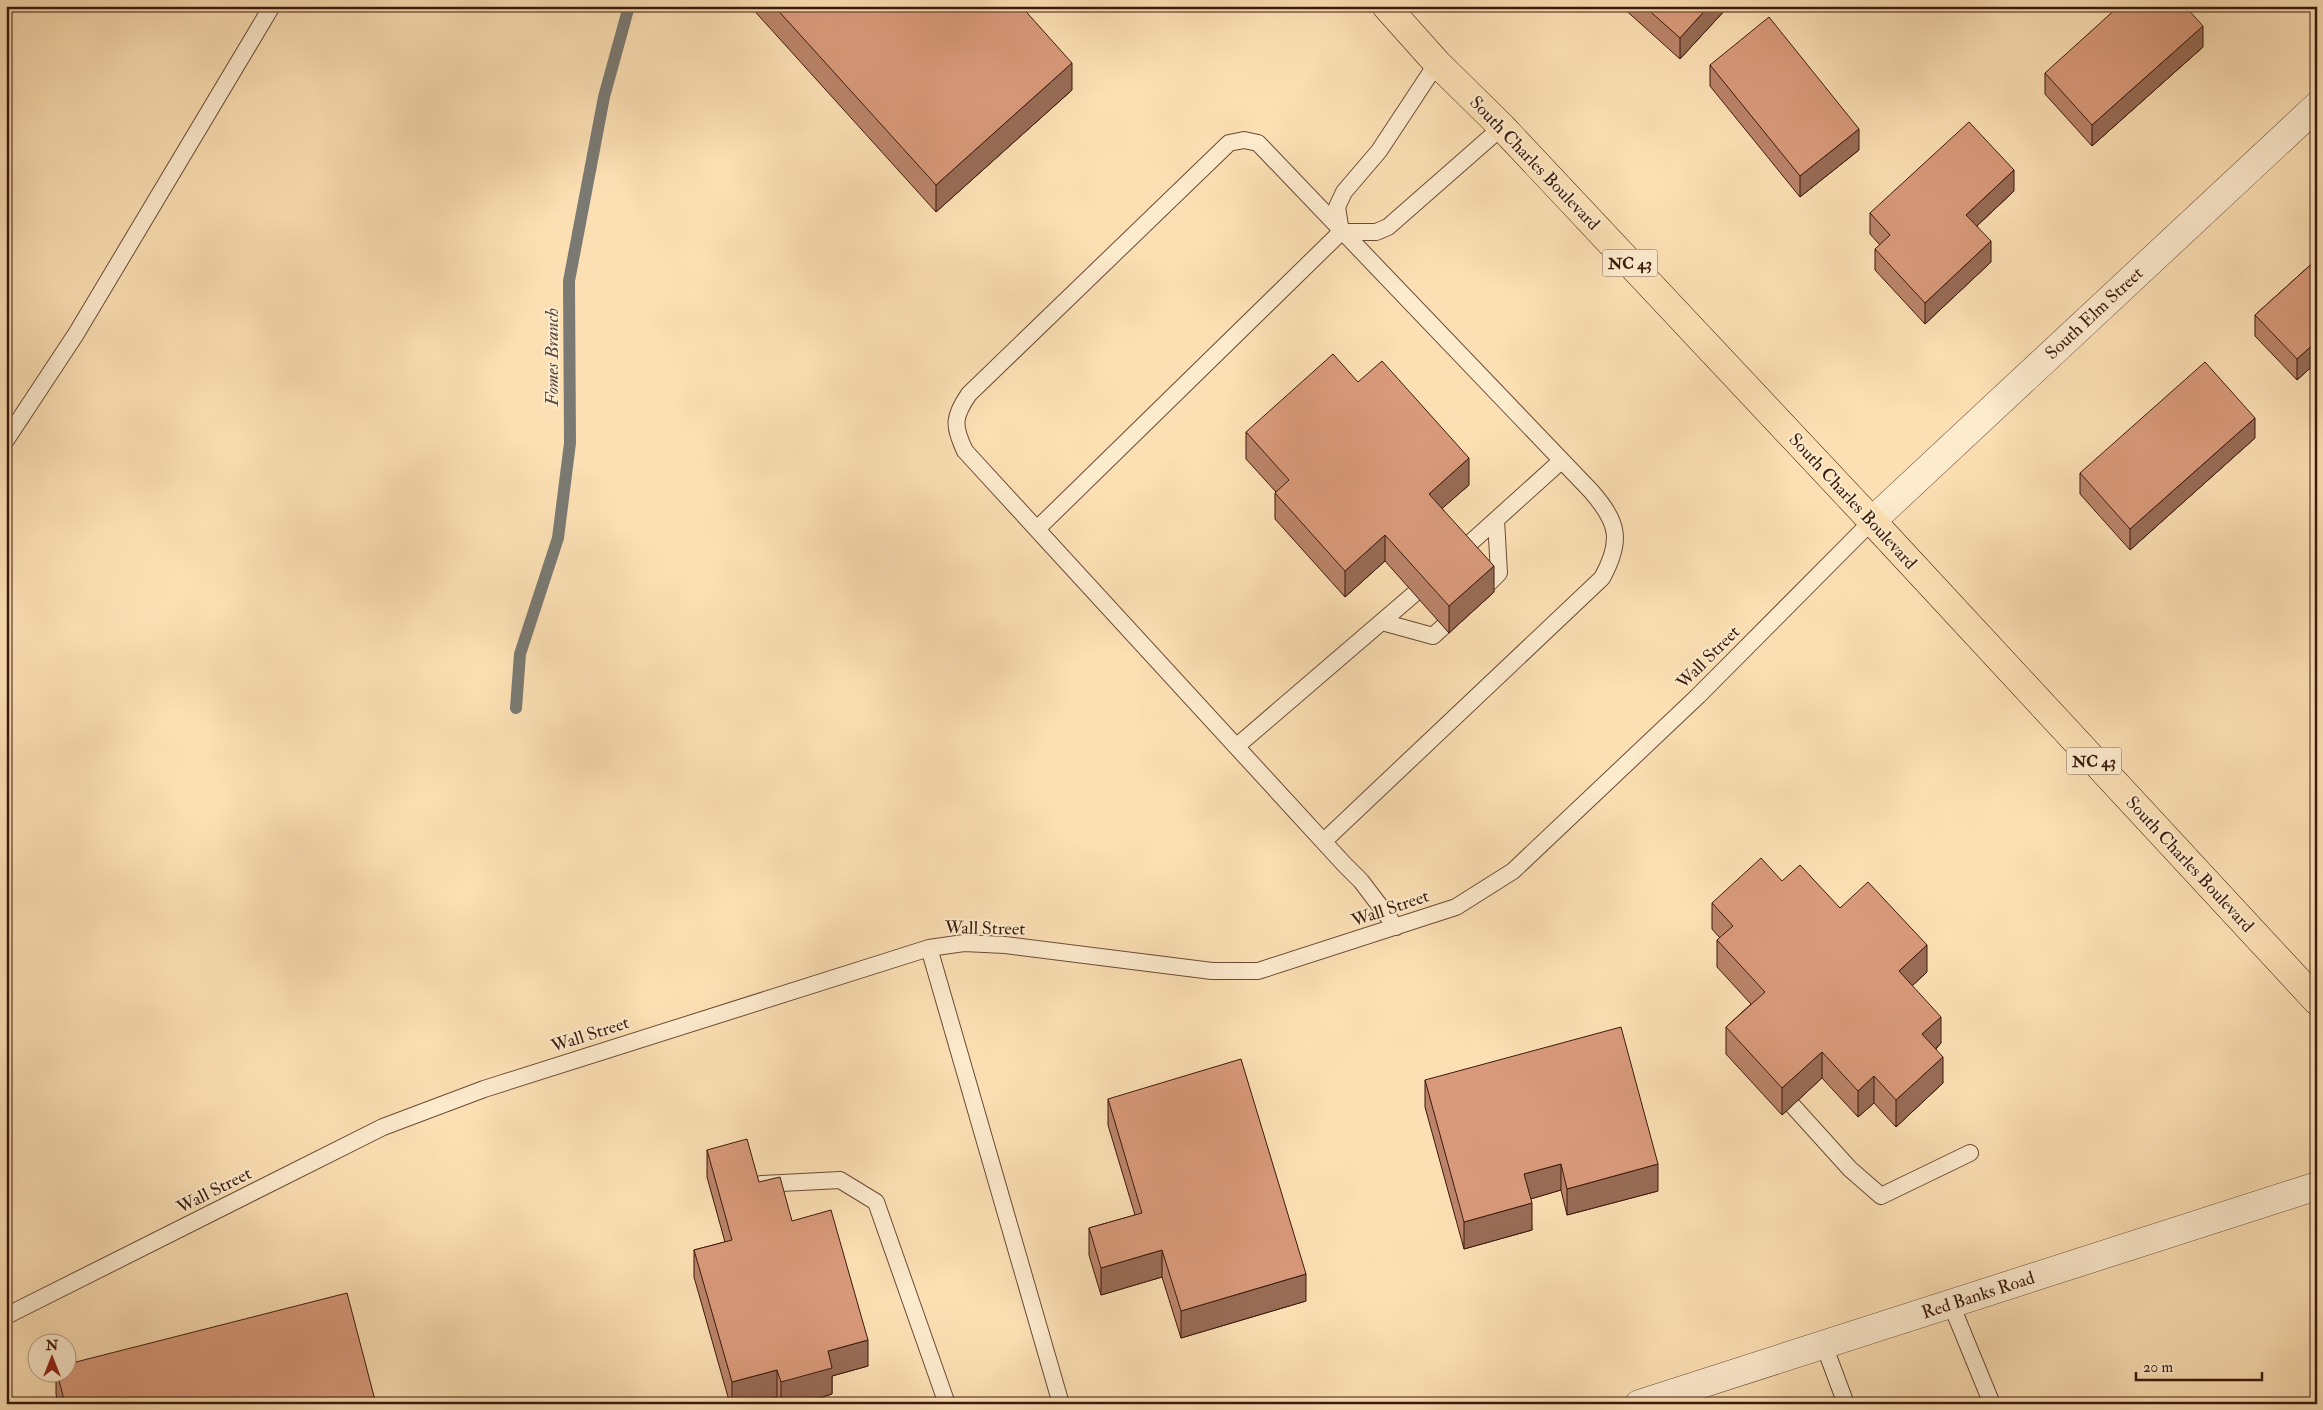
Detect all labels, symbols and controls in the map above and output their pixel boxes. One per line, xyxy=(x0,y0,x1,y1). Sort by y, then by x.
street label: South Charles Boulevard xyxy=(1465,91,1605,235)
road number: NC 43 xyxy=(1602,250,1658,276)
street label: South Elm Street xyxy=(2041,262,2148,365)
water label: Fomes Branch xyxy=(540,308,564,407)
street label: South Charles Boulevard xyxy=(1784,428,1922,574)
street label: Wall Street xyxy=(1671,621,1745,695)
road number: NC 43 xyxy=(2066,748,2122,774)
street label: South Charles Boulevard xyxy=(2121,791,2259,937)
street label: Wall Street xyxy=(1347,884,1432,933)
street label: Wall Street xyxy=(944,916,1026,941)
street label: Wall Street xyxy=(547,1011,632,1058)
street label: Wall Street xyxy=(172,1162,255,1219)
street label: Red Banks Road xyxy=(1919,1266,2038,1325)
north arrow xyxy=(28,1332,78,1382)
text: N xyxy=(45,1337,59,1354)
scale bar xyxy=(2136,1350,2262,1382)
text: 20 m xyxy=(2143,1358,2173,1377)

